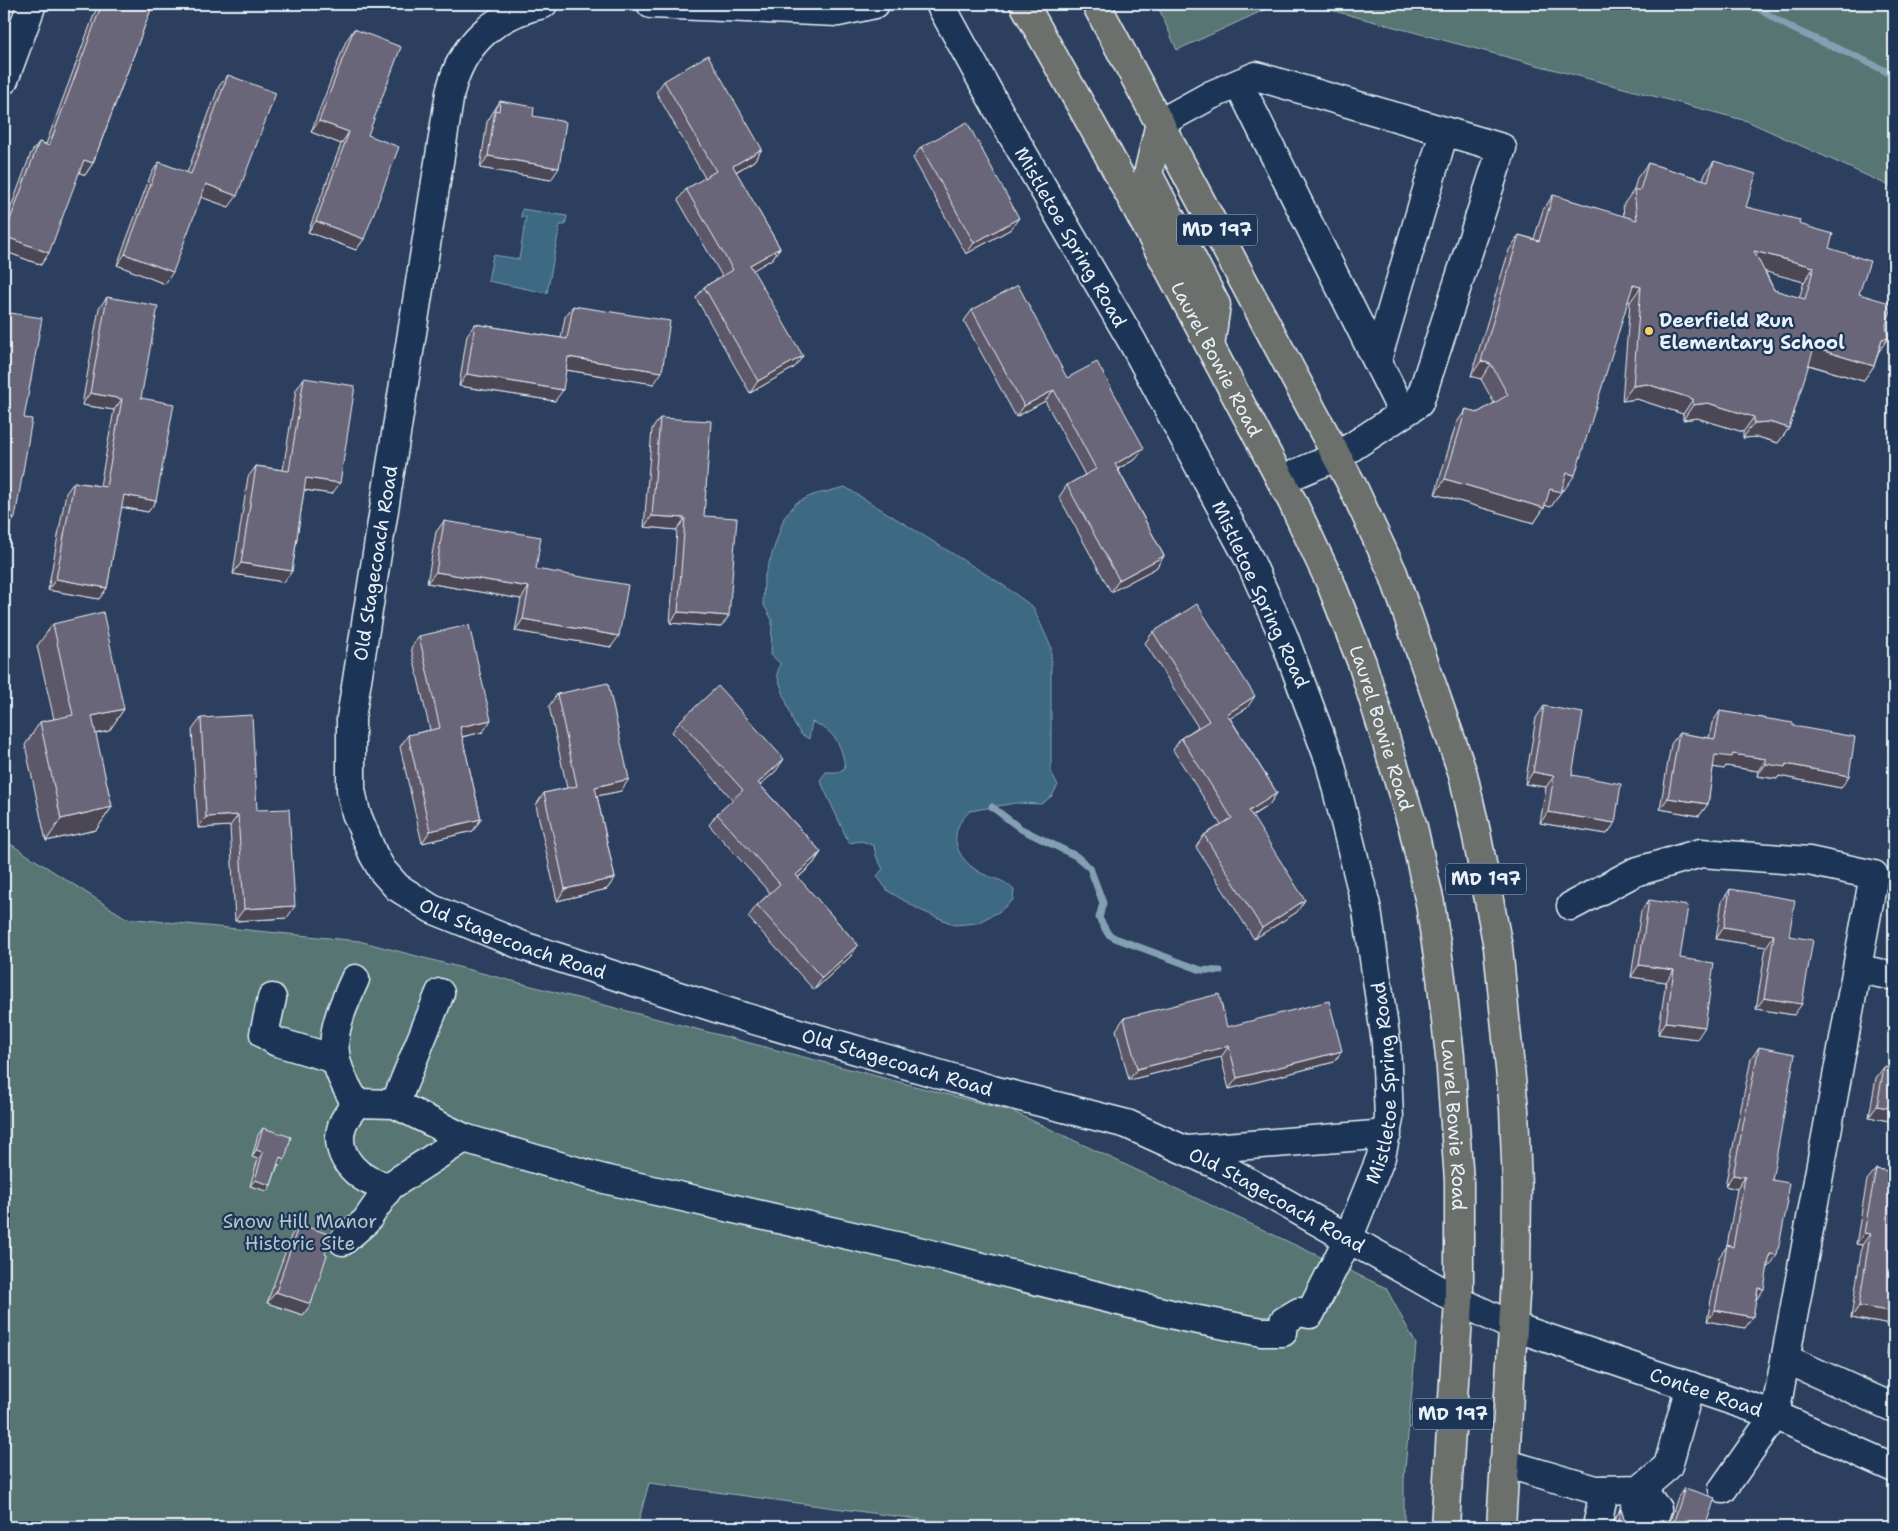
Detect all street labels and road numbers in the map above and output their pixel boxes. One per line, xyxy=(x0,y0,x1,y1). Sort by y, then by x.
street label: Mistletoe Spring Road xyxy=(1009,143,1132,332)
road number: MD 197 xyxy=(1177,214,1257,246)
street label: Laurel Bowie Road xyxy=(1165,277,1268,441)
street label: Old Stagecoach Road xyxy=(348,464,403,663)
street label: Mistletoe Spring Road xyxy=(1206,496,1315,692)
street label: Laurel Bowie Road xyxy=(1343,641,1419,814)
road number: MD 197 xyxy=(1446,864,1526,894)
street label: Old Stagecoach Road xyxy=(414,892,609,985)
street label: Mistletoe Spring Road xyxy=(1359,980,1402,1188)
street label: Old Stagecoach Road xyxy=(799,1023,996,1102)
street label: Laurel Bowie Road xyxy=(1435,1037,1471,1211)
street label: Old Stagecoach Road xyxy=(1185,1142,1370,1258)
street label: Contee Road xyxy=(1646,1362,1766,1423)
road number: MD 197 xyxy=(1413,1398,1493,1430)

